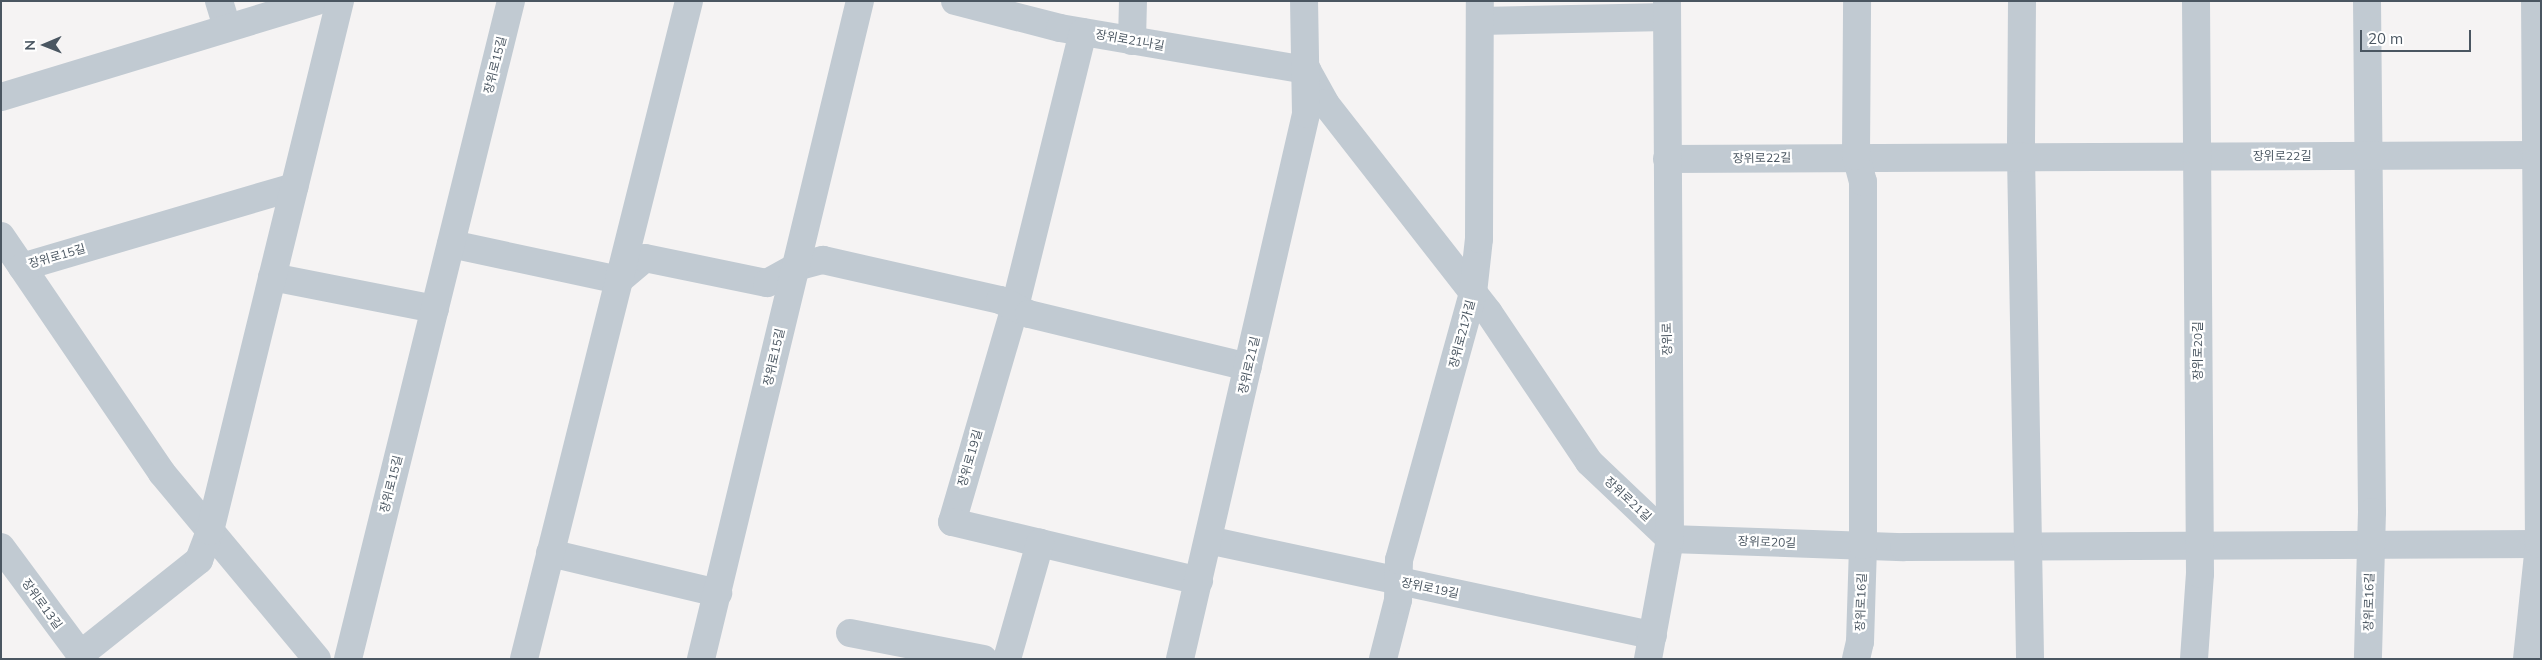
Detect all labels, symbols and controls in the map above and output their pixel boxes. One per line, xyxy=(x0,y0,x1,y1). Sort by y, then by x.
north arrow xyxy=(20,20,70,70)
scale bar xyxy=(2362,20,2473,52)
street label: 장위로21나길 xyxy=(1094,27,1166,53)
text: 20 m xyxy=(2368,29,2403,48)
street label: 장위로15길 xyxy=(481,35,509,95)
text: N xyxy=(21,40,39,51)
street label: 장위로22길 xyxy=(2253,149,2311,163)
street label: 장위로22길 xyxy=(1733,150,1791,166)
street label: 장위로15길 xyxy=(27,241,87,271)
street label: 장위로21가길 xyxy=(1446,299,1478,369)
street label: 장위로 xyxy=(1660,322,1674,356)
street label: 장위로20길 xyxy=(2191,322,2205,380)
street label: 장위로15길 xyxy=(760,327,788,387)
street label: 장위로21길 xyxy=(1235,335,1263,395)
street label: 장위로19길 xyxy=(955,428,985,488)
street label: 장위로15길 xyxy=(377,454,405,514)
street label: 장위로21길 xyxy=(1602,474,1654,524)
street label: 장위로20길 xyxy=(1737,534,1797,550)
street label: 장위로16길 xyxy=(1853,572,1869,632)
street label: 장위로16길 xyxy=(2361,573,2377,631)
street label: 장위로19길 xyxy=(1400,575,1460,601)
street label: 장위로13길 xyxy=(19,576,65,632)

